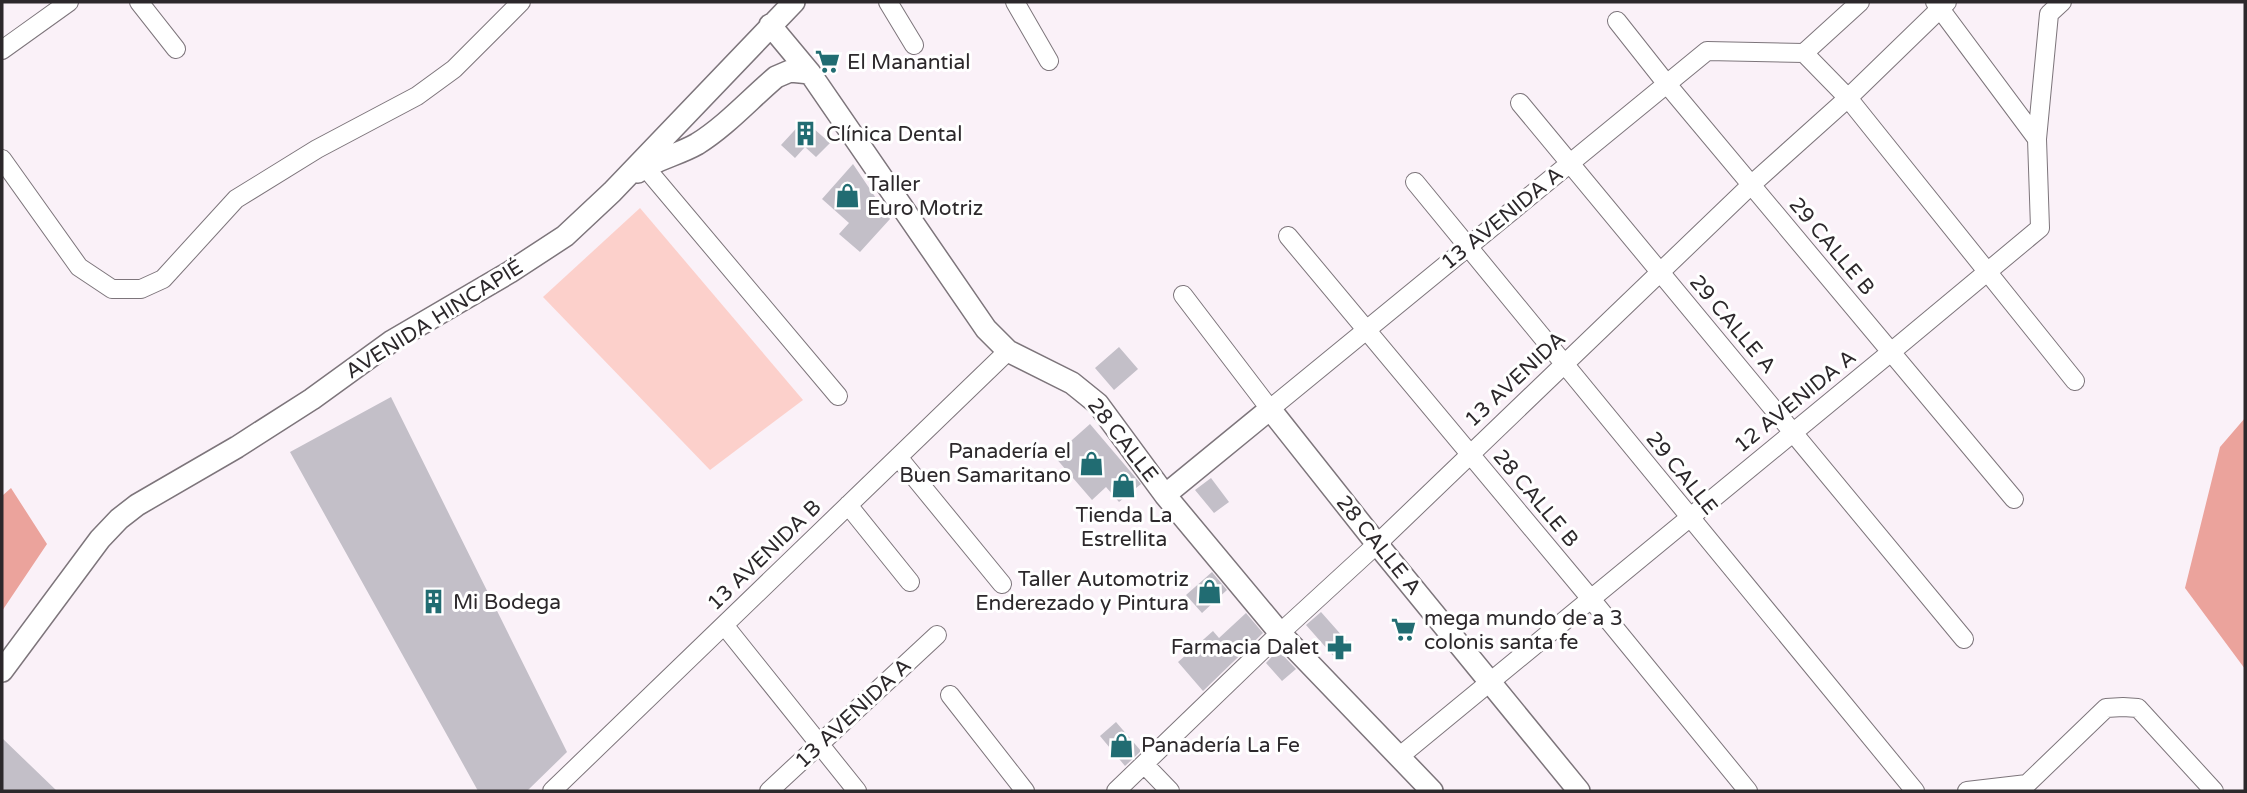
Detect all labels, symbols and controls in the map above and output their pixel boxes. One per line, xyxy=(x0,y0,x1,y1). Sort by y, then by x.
supermarket icon: El Manantial xyxy=(813,48,841,76)
place label: El Manantial xyxy=(847,50,971,75)
building icon: Clínica Dental xyxy=(792,120,820,148)
place label: Clínica Dental xyxy=(826,122,962,147)
street label: 13 AVENIDA A xyxy=(1436,162,1568,275)
place label: Taller Euro Motriz xyxy=(867,172,983,221)
shop icon: Taller Euro Motriz xyxy=(833,182,861,210)
street label: 29 CALLE B xyxy=(1784,192,1880,300)
street label: AVENIDA HINCAPIÉ xyxy=(341,255,528,384)
street label: 29 CALLE A xyxy=(1684,270,1781,379)
street label: 13 AVENIDA xyxy=(1460,326,1571,432)
street label: 12 AVENIDA A xyxy=(1729,345,1861,458)
street label: 28 CALLE xyxy=(1082,393,1163,487)
street label: 29 CALLE xyxy=(1641,427,1723,520)
place label: Panadería el Buen Samaritano xyxy=(899,439,1071,488)
street label: 28 CALLE B xyxy=(1488,444,1584,552)
shop icon: Panadería el Buen Samaritano xyxy=(1077,449,1105,477)
shop icon: Tienda La Estrellita xyxy=(1110,472,1138,500)
street label: 28 CALLE A xyxy=(1331,491,1426,600)
street label: 13 AVENIDA B xyxy=(702,495,826,616)
place label: Tienda La Estrellita xyxy=(1076,503,1172,552)
place label: Taller Automotriz Enderezado y Pintura xyxy=(975,567,1189,616)
shop icon: Taller Automotriz Enderezado y Pintura xyxy=(1195,577,1223,605)
building icon: Mi Bodega xyxy=(419,588,447,616)
place label: Mi Bodega xyxy=(453,590,561,615)
place label: mega mundo de a 3 colonis santa fe xyxy=(1424,606,1623,655)
supermarket icon: mega mundo de a 3 colonis santa fe xyxy=(1390,616,1418,644)
pharmacy icon: Farmacia Dalet xyxy=(1325,633,1353,661)
place label: Farmacia Dalet xyxy=(1171,635,1319,660)
street label: 13 AVENIDA A xyxy=(790,653,917,774)
shop icon: Panadería La Fe xyxy=(1107,731,1135,759)
place label: Panadería La Fe xyxy=(1141,733,1300,758)

